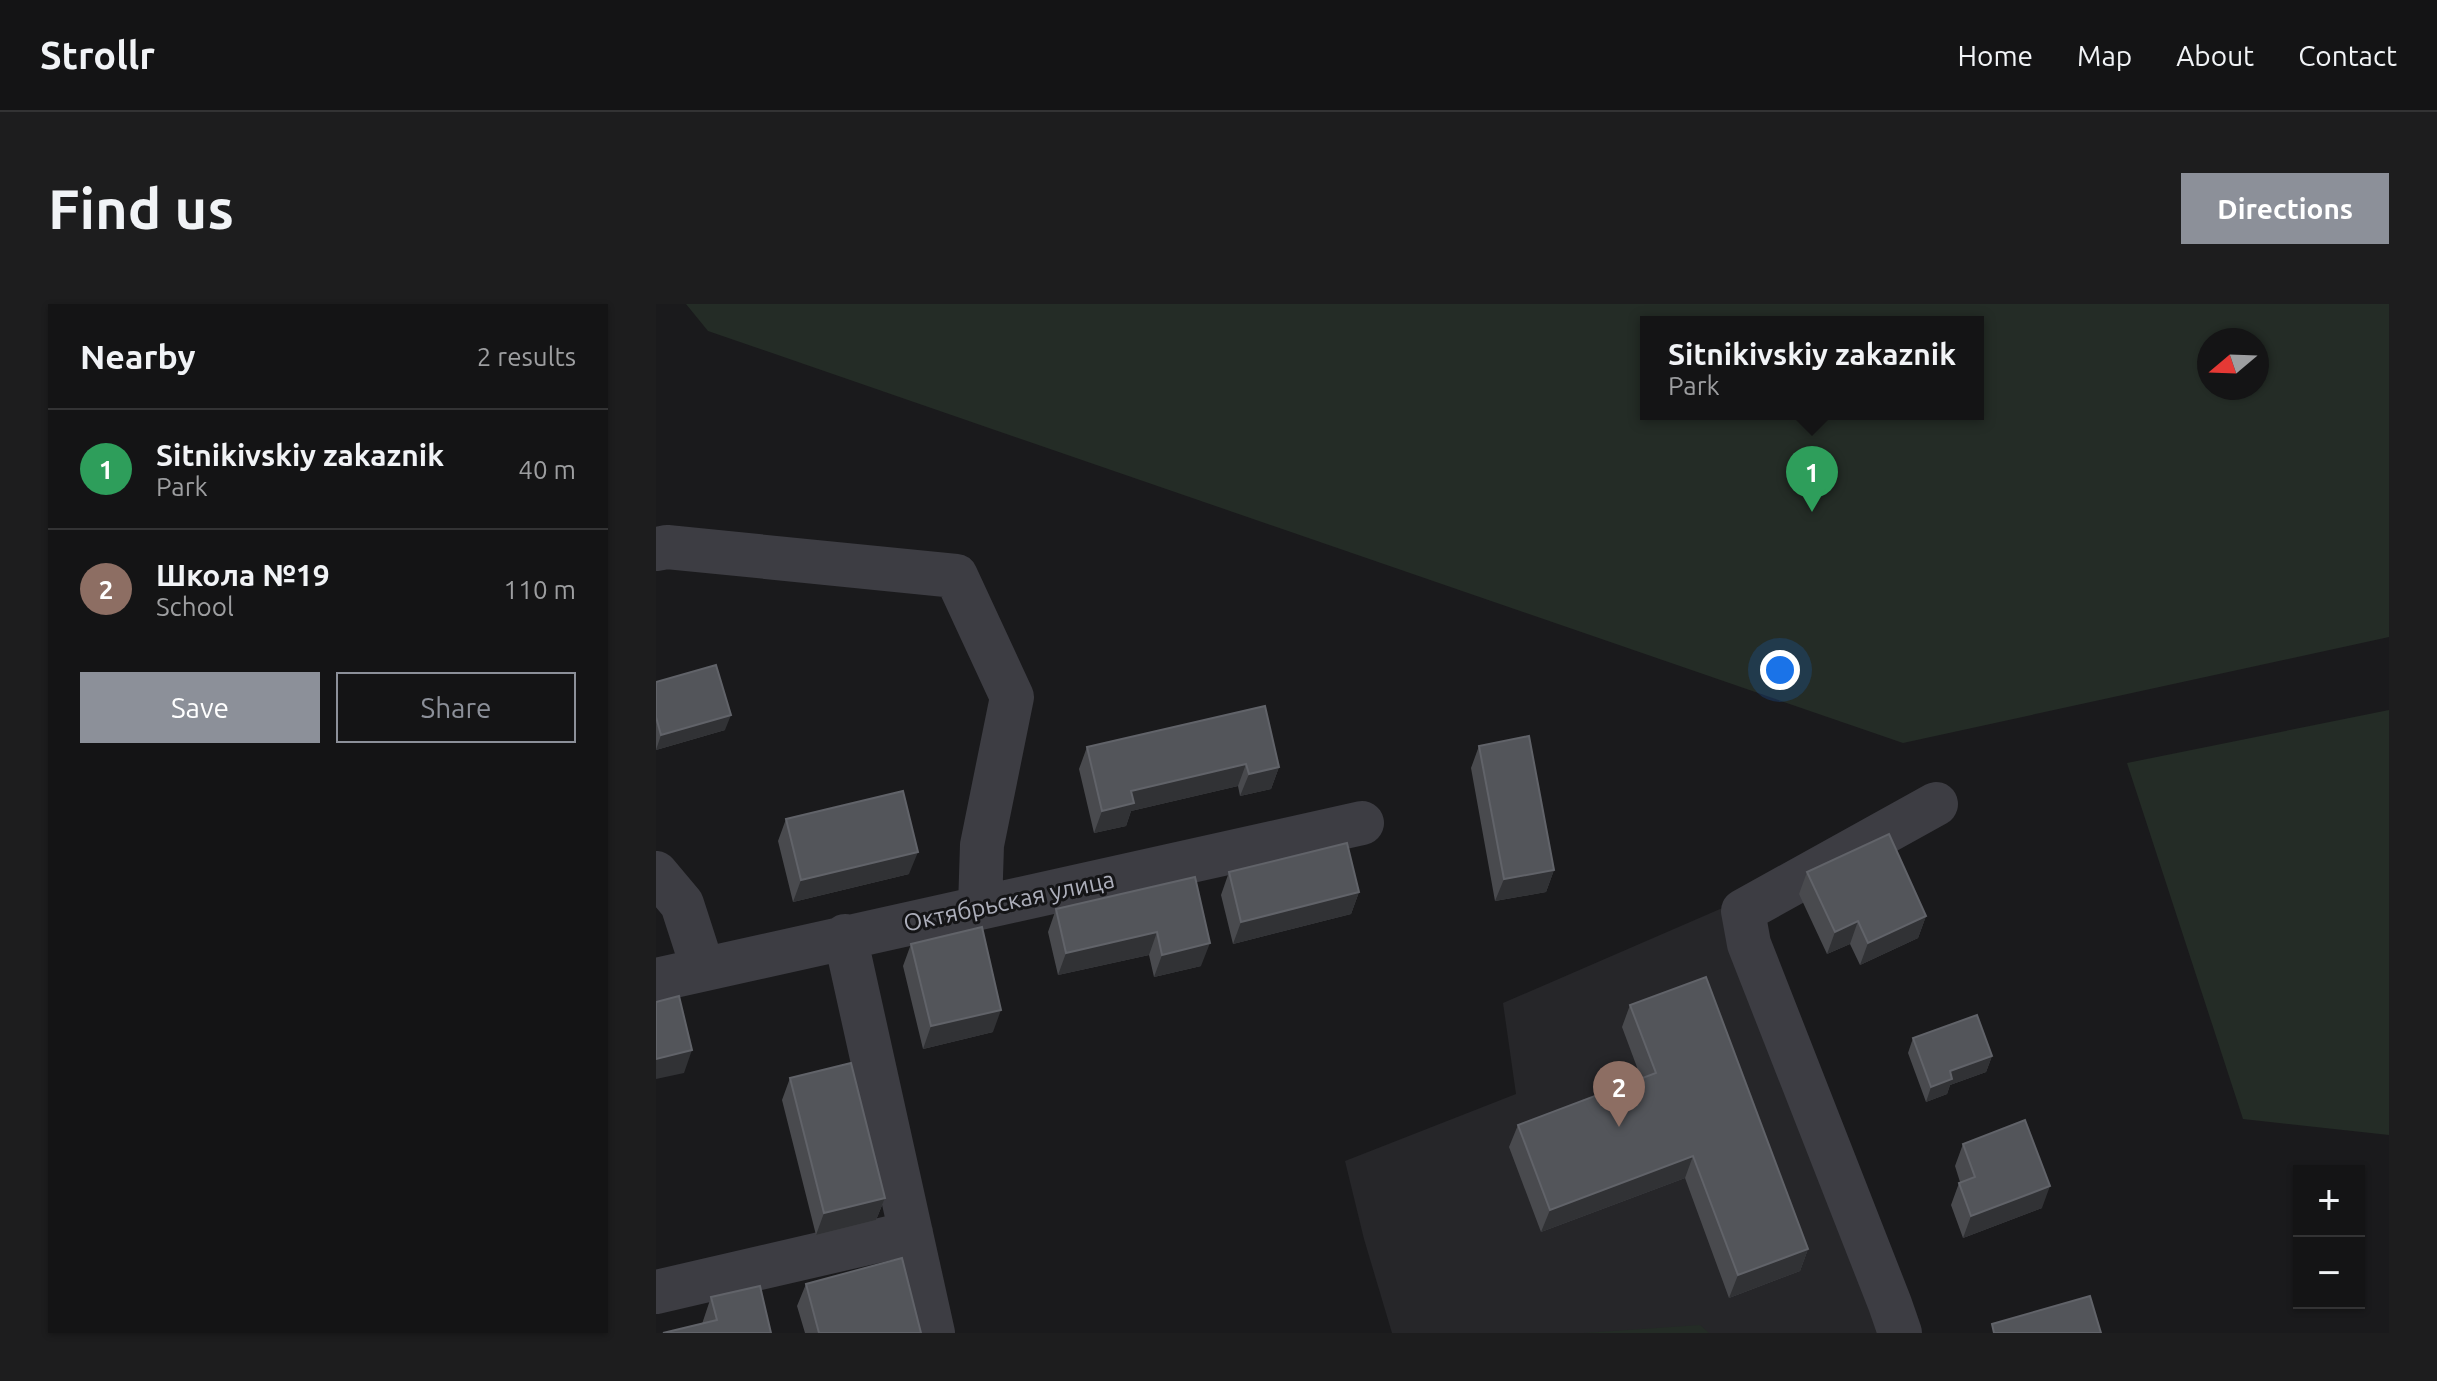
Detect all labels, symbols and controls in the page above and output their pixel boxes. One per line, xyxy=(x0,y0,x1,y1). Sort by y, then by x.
text: Strollr xyxy=(40,34,155,76)
text: Home xyxy=(1958,40,2033,71)
text: Map xyxy=(2077,40,2132,71)
text: About xyxy=(2176,40,2254,71)
text: Contact xyxy=(2298,40,2397,71)
button: Directions xyxy=(2181,173,2389,244)
text: Find us xyxy=(48,177,234,240)
popup xyxy=(1640,316,1984,420)
north arrow xyxy=(2197,328,2269,400)
text: Nearby xyxy=(80,337,195,375)
text: Sitnikivskiy zakaznik xyxy=(1668,337,1956,371)
text: 2 results xyxy=(477,342,576,371)
text: Park xyxy=(1668,371,1720,400)
text: Sitnikivskiy zakaznik xyxy=(156,438,444,472)
pin: 1 xyxy=(1786,446,1838,512)
text: 1 xyxy=(99,455,113,484)
text: 40 m xyxy=(518,455,576,484)
text: Park xyxy=(156,472,208,501)
text: Школа №19 xyxy=(156,558,330,592)
text: 2 xyxy=(99,575,113,604)
text: 110 m xyxy=(504,575,576,604)
text: School xyxy=(156,592,234,621)
your location xyxy=(1760,650,1800,690)
button: Save xyxy=(80,672,320,743)
button: Share xyxy=(336,672,576,743)
street label: Октябрьская улица xyxy=(901,865,1117,937)
pin: 2 xyxy=(1593,1061,1645,1127)
map controls xyxy=(2293,1165,2365,1309)
button: + xyxy=(2293,1165,2365,1237)
button: − xyxy=(2293,1237,2365,1309)

